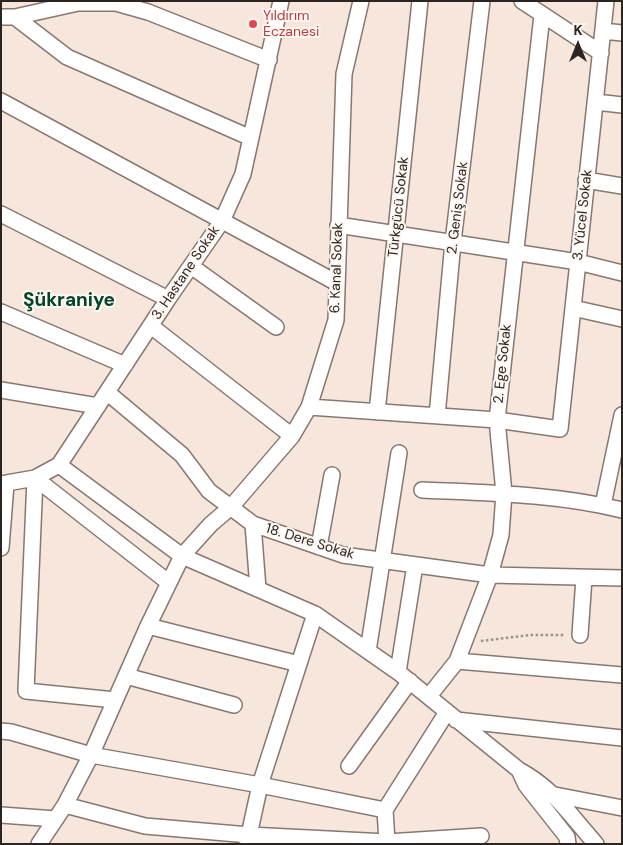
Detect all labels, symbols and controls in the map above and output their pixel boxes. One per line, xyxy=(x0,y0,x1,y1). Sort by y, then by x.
place label: Yıldırım Eczanesi xyxy=(263,8,319,40)
marker: Yıldırım Eczanesi xyxy=(247,18,259,30)
north arrow xyxy=(553,20,603,70)
text: K xyxy=(573,21,583,39)
street label: Türkgücü Sokak xyxy=(385,156,413,258)
street label: 2. Geniş Sokak xyxy=(444,161,472,255)
street label: 3. Yücel Sokak xyxy=(570,169,596,261)
street label: 6. Kanal Sokak xyxy=(327,222,347,314)
street label: 3. Hastane Sokak xyxy=(148,223,224,323)
district label: Şükraniye xyxy=(23,290,115,312)
street label: 2. Ege Sokak xyxy=(490,323,516,405)
street label: 18. Dere Sokak xyxy=(264,521,356,563)

